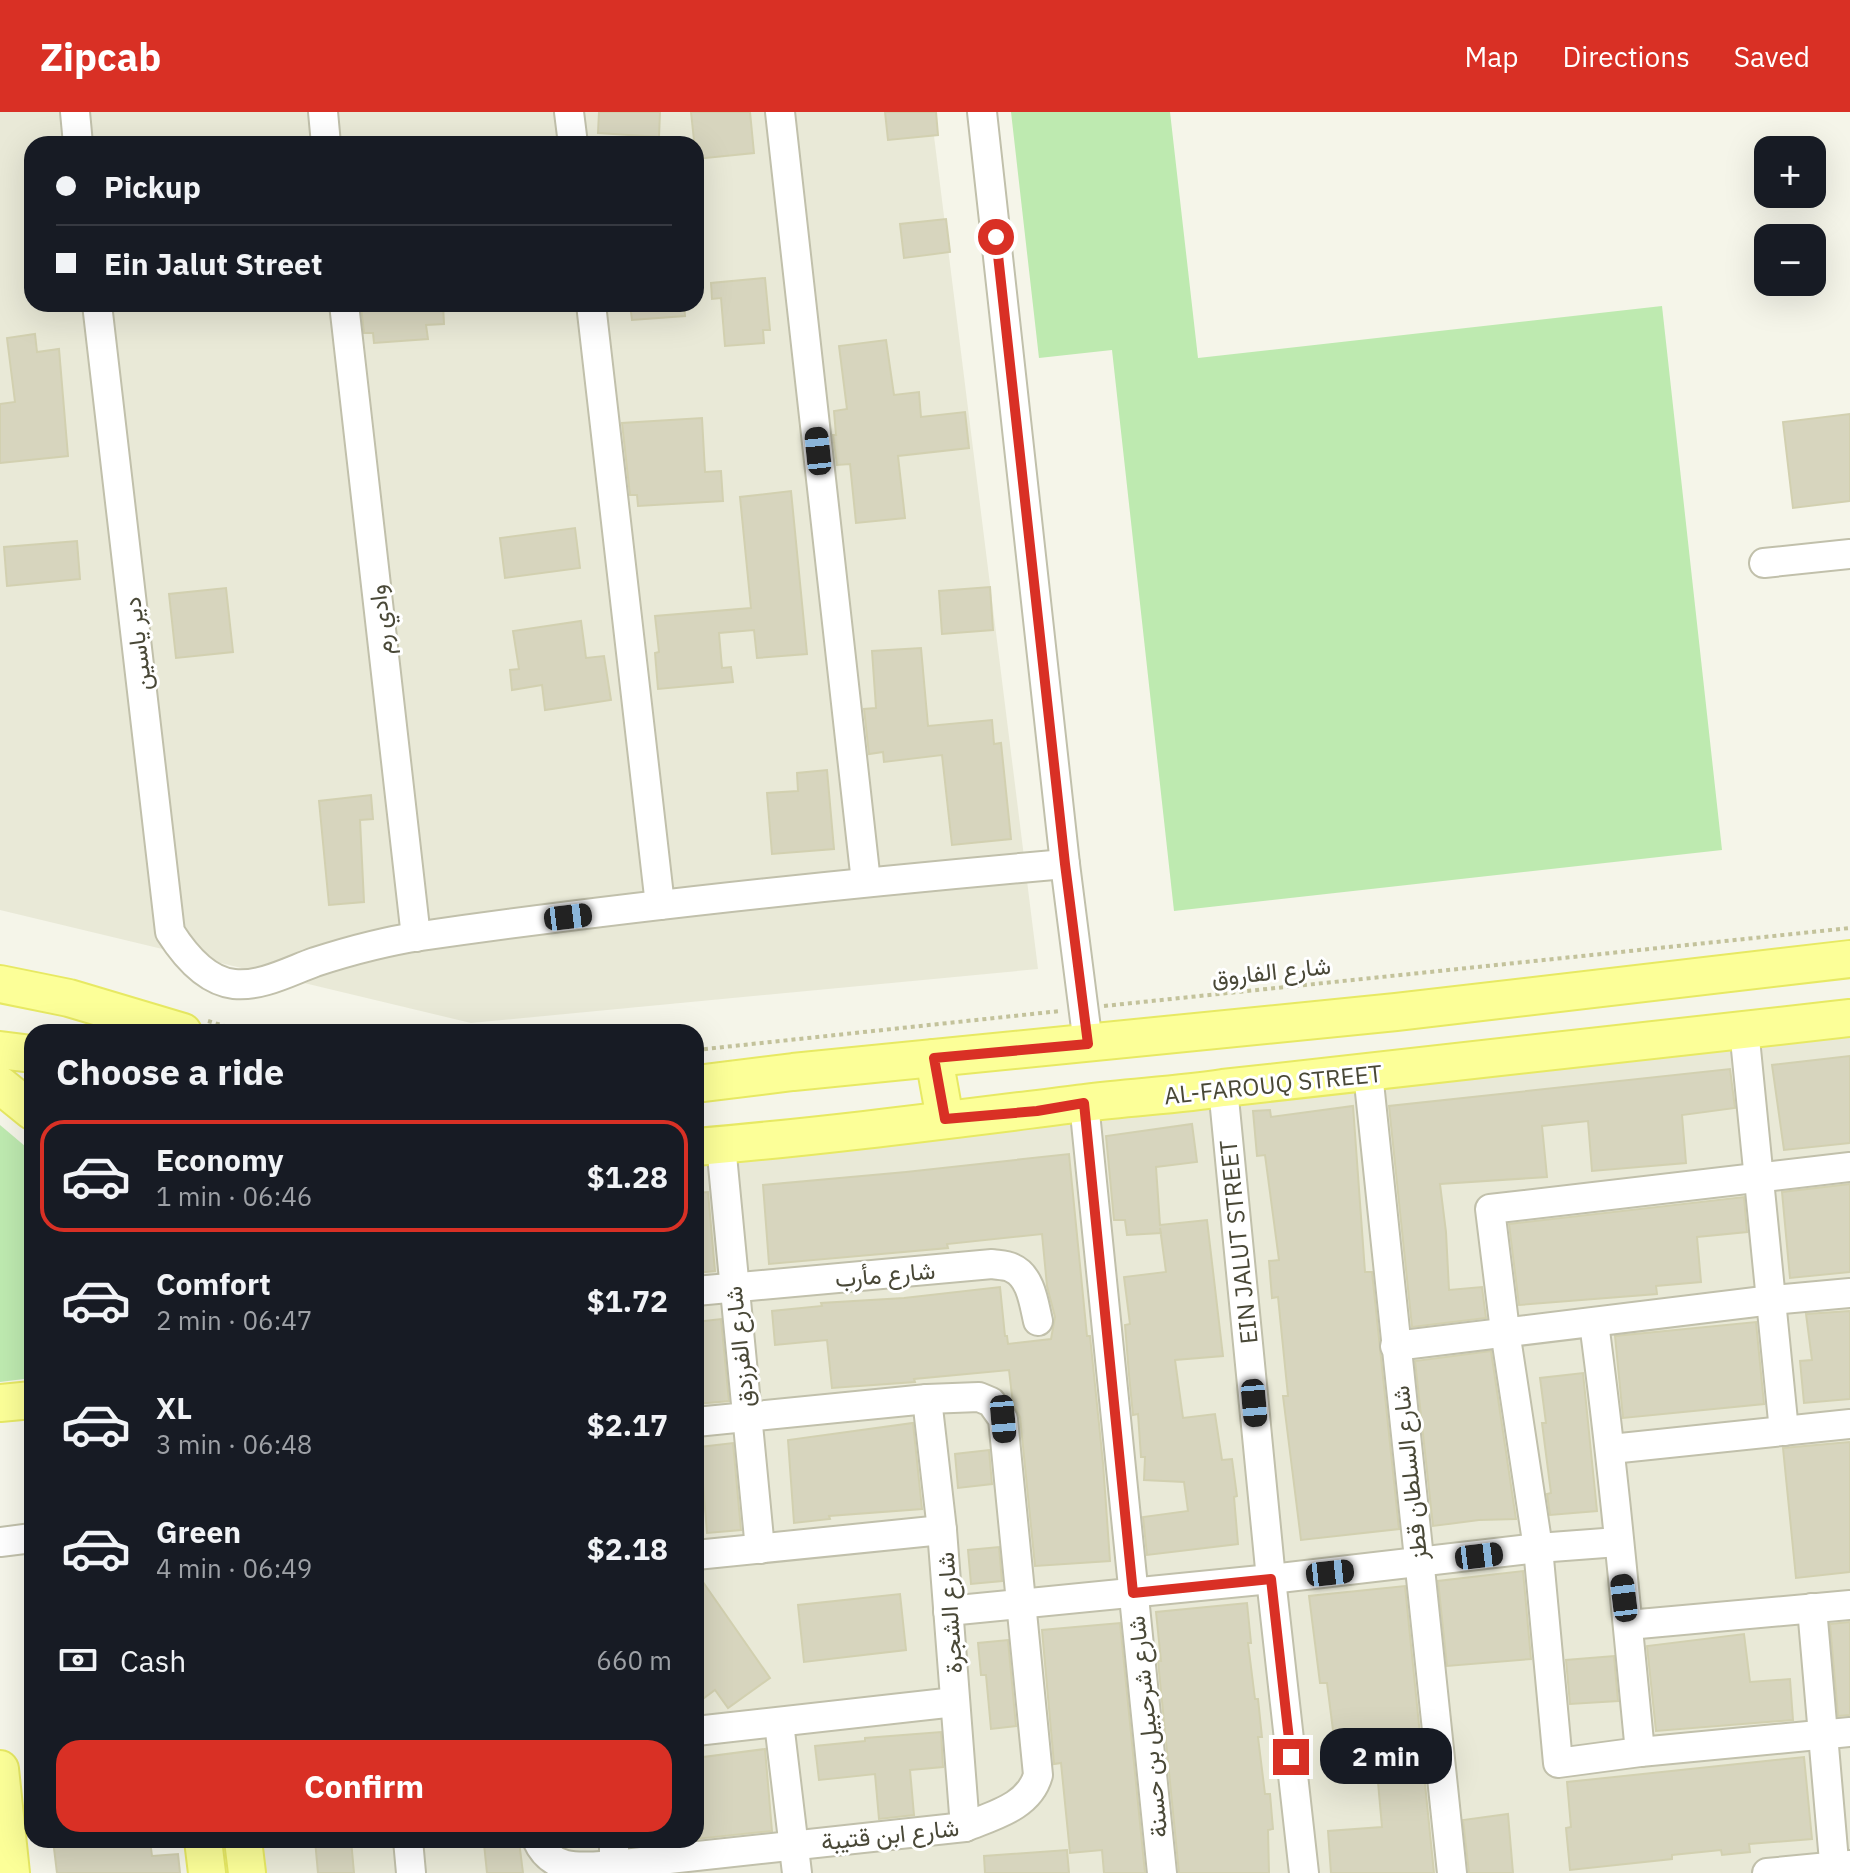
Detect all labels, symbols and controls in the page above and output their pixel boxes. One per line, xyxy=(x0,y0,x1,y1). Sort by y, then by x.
text: Zipcab xyxy=(40,32,161,81)
text: Map xyxy=(1464,38,1518,75)
text: Directions xyxy=(1562,38,1690,75)
text: Saved xyxy=(1734,38,1810,75)
map controls xyxy=(1754,136,1826,296)
button: + xyxy=(1754,136,1826,208)
text: Pickup xyxy=(104,167,201,206)
route start xyxy=(978,219,1014,255)
button: − xyxy=(1754,224,1826,296)
text: Ein Jalut Street xyxy=(104,244,322,283)
car xyxy=(804,426,832,476)
street label: وادي رم xyxy=(360,583,404,657)
street label: دير ياسين xyxy=(115,595,159,693)
car xyxy=(543,902,593,932)
street label: شارع الفاروق xyxy=(1210,949,1332,994)
text: Choose a ride xyxy=(56,1048,284,1095)
street label: AL-FAROUQ STREET xyxy=(1162,1057,1384,1111)
street label: EIN JALUT STREET xyxy=(1211,1138,1265,1346)
icon: car xyxy=(60,1140,132,1212)
text: Economy xyxy=(156,1140,284,1179)
text: $1.28 xyxy=(587,1157,668,1196)
text: 1 min · 06:46 xyxy=(156,1179,312,1213)
street label: شارع مأرب xyxy=(834,1254,936,1295)
icon: car xyxy=(60,1264,132,1336)
text: Comfort xyxy=(156,1264,271,1303)
text: $1.72 xyxy=(587,1281,668,1320)
street label: شارع الفرزدق xyxy=(717,1285,762,1409)
text: 2 min · 06:47 xyxy=(156,1303,312,1337)
car xyxy=(1240,1378,1268,1428)
street label: شارع السلطان قطز xyxy=(1384,1384,1435,1563)
icon: car xyxy=(60,1388,132,1460)
text: XL xyxy=(156,1388,192,1427)
car xyxy=(989,1394,1017,1444)
text: $2.17 xyxy=(587,1405,668,1444)
text: 3 min · 06:48 xyxy=(156,1427,312,1461)
icon: car xyxy=(60,1512,132,1584)
text: Green xyxy=(156,1512,241,1551)
text: $2.18 xyxy=(587,1529,668,1568)
car xyxy=(1454,1541,1504,1571)
text: 4 min · 06:49 xyxy=(156,1551,312,1585)
street label: شارع الشجرة xyxy=(929,1551,970,1675)
car xyxy=(1305,1559,1355,1587)
car xyxy=(1609,1573,1639,1623)
street label: شارع شرحبيل بن حسنة xyxy=(1119,1614,1176,1839)
icon: cash xyxy=(56,1638,100,1682)
text: Cash xyxy=(120,1641,186,1680)
text: 660 m xyxy=(596,1643,672,1677)
callout: 2 min xyxy=(1319,1729,1451,1785)
route end xyxy=(1273,1739,1309,1775)
text: 2 min xyxy=(1352,1739,1420,1773)
button: Confirm xyxy=(56,1740,672,1832)
street label: شارع ابن قتيبة xyxy=(819,1811,961,1858)

